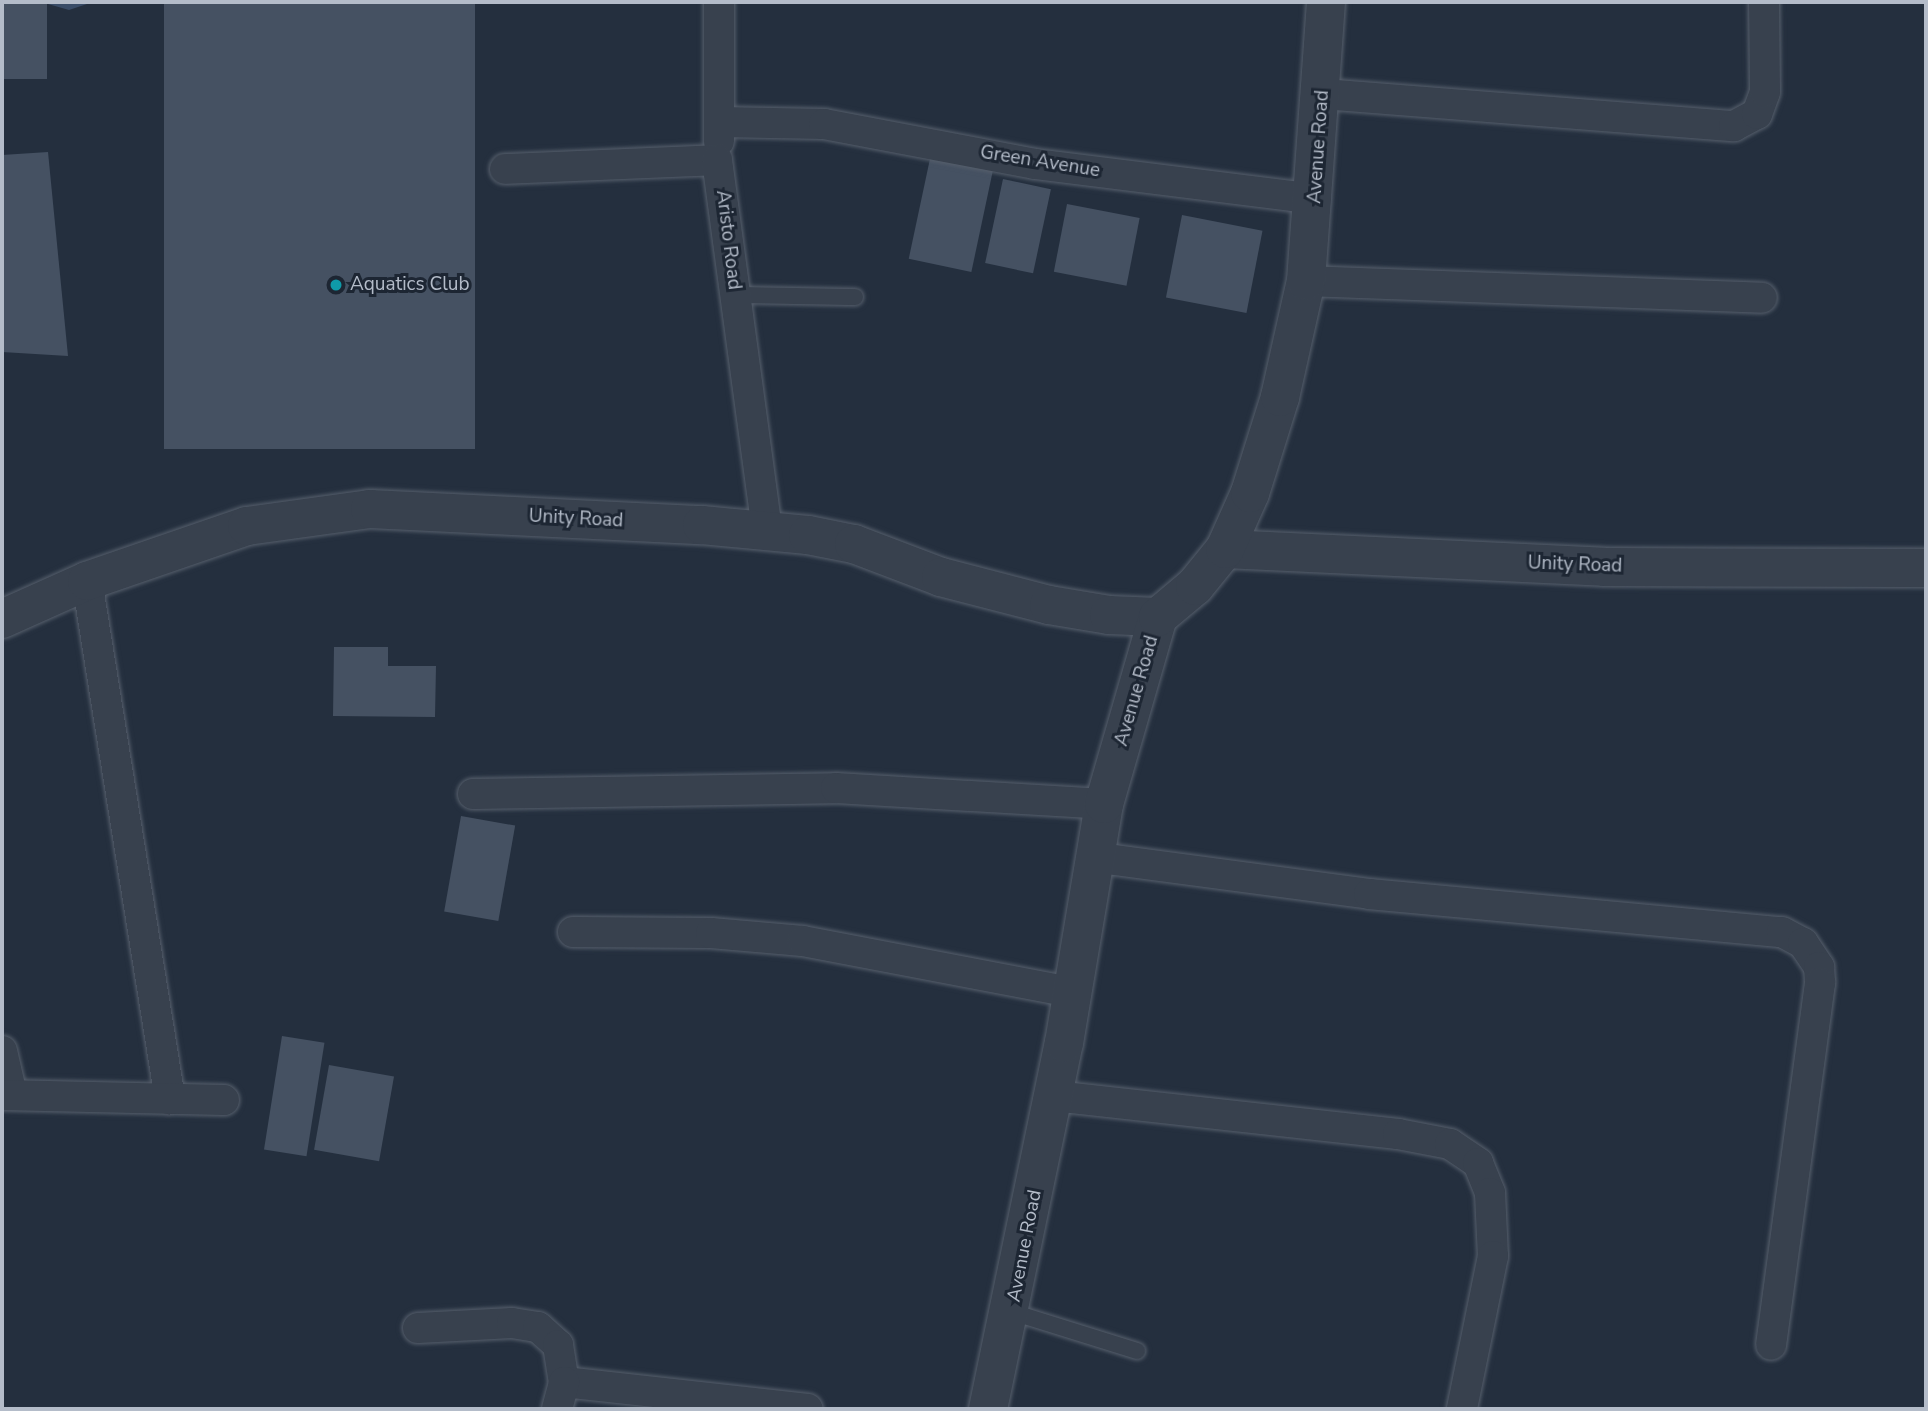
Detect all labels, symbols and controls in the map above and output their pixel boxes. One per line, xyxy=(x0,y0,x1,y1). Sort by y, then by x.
street label: Avenue Road xyxy=(1304,89,1334,205)
street label: Green Avenue xyxy=(978,141,1102,183)
street label: Aristo Road xyxy=(711,189,745,291)
place label: Aquatics Club xyxy=(350,274,470,296)
marker: Aquatics Club xyxy=(328,277,344,293)
street label: Unity Road xyxy=(528,505,624,533)
street label: Unity Road xyxy=(1527,552,1623,578)
street label: Avenue Road xyxy=(1110,633,1164,749)
street label: Avenue Road xyxy=(1003,1188,1047,1304)

